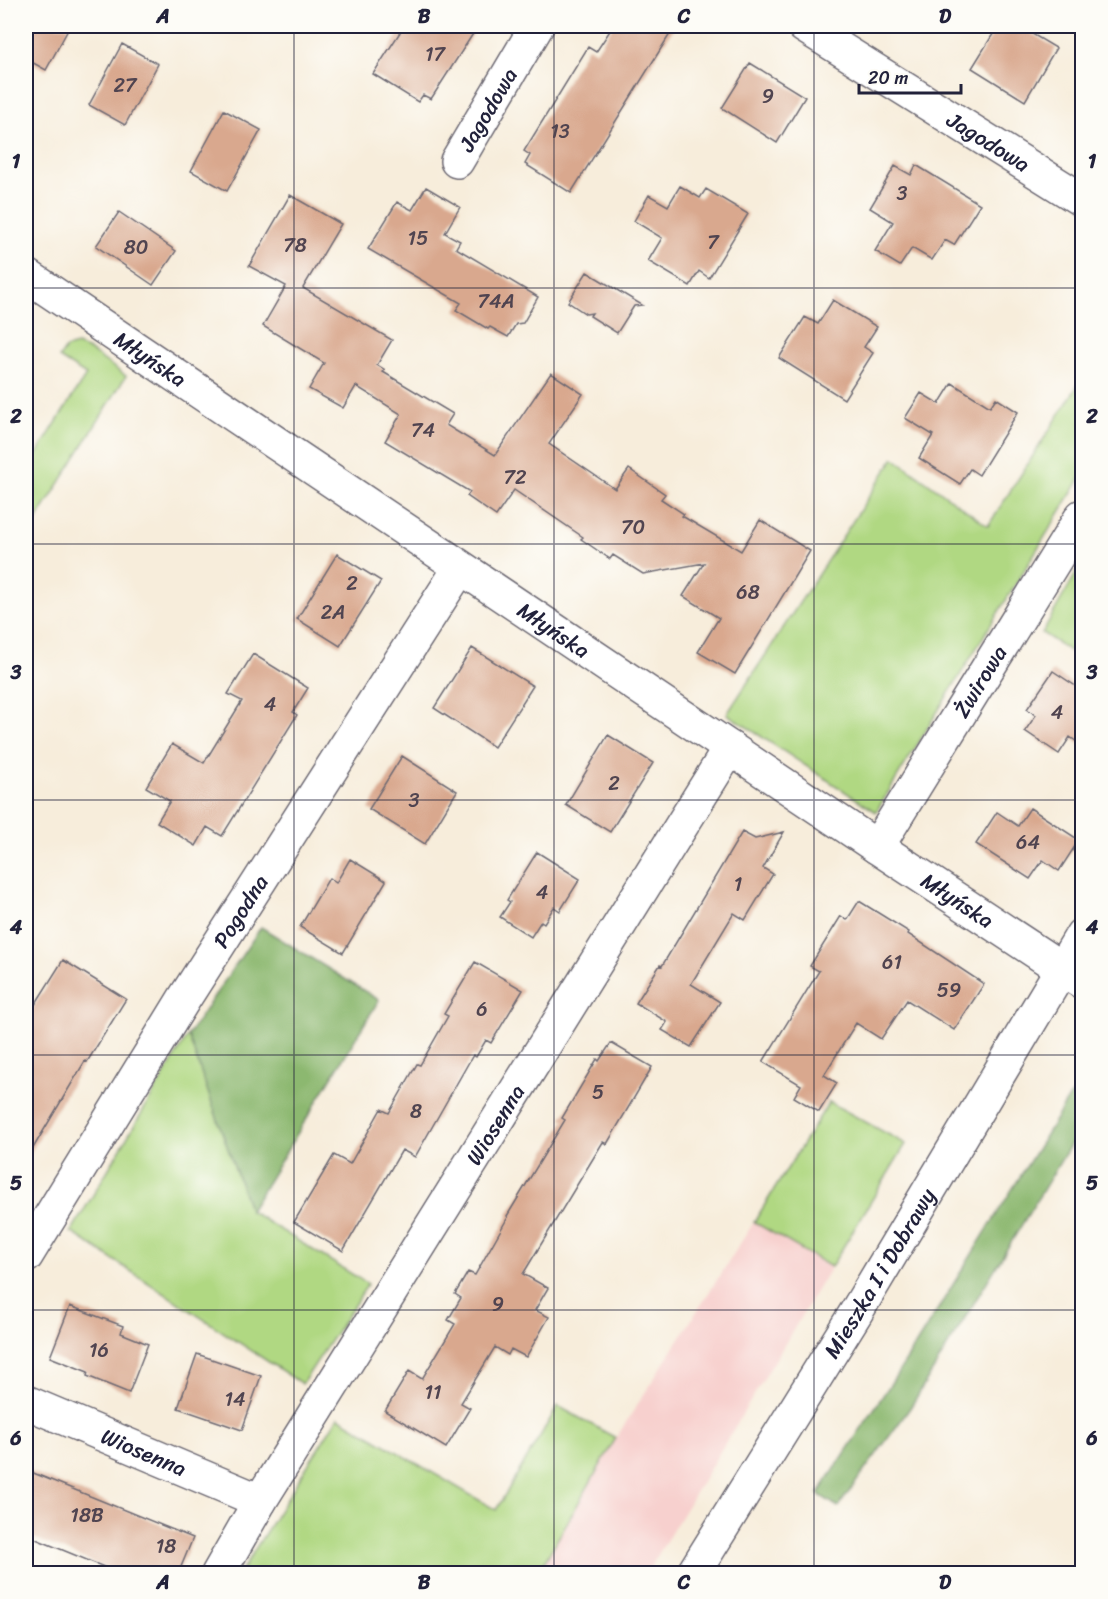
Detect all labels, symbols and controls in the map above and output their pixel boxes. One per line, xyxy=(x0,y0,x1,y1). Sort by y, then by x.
text: A xyxy=(155,0,170,34)
text: B xyxy=(418,0,431,34)
text: C xyxy=(677,0,691,34)
text: D xyxy=(939,0,952,34)
house number: 17 xyxy=(425,37,447,72)
scale bar xyxy=(859,57,961,95)
street label: Jagodowa xyxy=(447,60,528,160)
text: 20 m xyxy=(868,62,908,94)
house number: 27 xyxy=(114,68,138,103)
house number: 9 xyxy=(762,79,774,114)
street label: Jagodowa xyxy=(938,100,1038,183)
house number: 13 xyxy=(550,114,570,149)
text: 1 xyxy=(12,144,21,179)
text: 1 xyxy=(1088,144,1097,179)
house number: 3 xyxy=(897,176,908,211)
house number: 15 xyxy=(408,221,428,256)
house number: 7 xyxy=(707,225,720,260)
house number: 78 xyxy=(283,228,307,263)
house number: 80 xyxy=(124,230,148,265)
house number: 74A xyxy=(477,284,515,319)
street label: Młyńska xyxy=(106,320,195,398)
text: 2 xyxy=(9,399,22,434)
text: 2 xyxy=(1085,399,1098,434)
house number: 74 xyxy=(411,413,435,448)
house number: 72 xyxy=(504,460,527,495)
house number: 70 xyxy=(621,510,645,545)
house number: 2 xyxy=(346,566,358,601)
house number: 68 xyxy=(736,575,760,610)
street label: Młyńska xyxy=(509,591,598,669)
house number: 2A xyxy=(321,595,345,630)
street label: Żwirowa xyxy=(942,637,1017,725)
text: 3 xyxy=(10,655,22,690)
text: 3 xyxy=(1086,655,1098,690)
house number: 4 xyxy=(264,687,276,722)
house number: 4 xyxy=(1051,695,1063,730)
house number: 2 xyxy=(608,766,620,801)
house number: 3 xyxy=(409,783,420,818)
house number: 64 xyxy=(1016,825,1040,860)
street label: Młyńska xyxy=(913,862,1002,939)
street label: Pogodna xyxy=(202,866,279,956)
house number: 1 xyxy=(734,867,742,902)
house number: 4 xyxy=(536,875,548,910)
text: 4 xyxy=(9,910,23,945)
text: 4 xyxy=(1085,910,1099,945)
house number: 61 xyxy=(882,945,902,980)
house number: 59 xyxy=(937,973,961,1008)
house number: 6 xyxy=(476,992,488,1027)
house number: 5 xyxy=(592,1075,604,1110)
street label: Wiosenna xyxy=(455,1076,535,1173)
house number: 8 xyxy=(410,1094,422,1129)
text: 5 xyxy=(10,1166,22,1201)
text: 5 xyxy=(1086,1166,1098,1201)
street label: Mieszka I i Dobrawy xyxy=(812,1179,946,1366)
house number: 9 xyxy=(492,1287,504,1322)
house number: 16 xyxy=(89,1333,109,1368)
house number: 11 xyxy=(424,1375,442,1410)
house number: 14 xyxy=(224,1382,246,1417)
street label: Wiosenna xyxy=(95,1416,193,1487)
text: 6 xyxy=(9,1421,22,1456)
text: 6 xyxy=(1085,1421,1098,1456)
house number: 18B xyxy=(70,1498,104,1533)
house number: 18 xyxy=(156,1529,176,1564)
text: A xyxy=(155,1565,170,1599)
text: B xyxy=(418,1565,431,1599)
text: C xyxy=(677,1565,691,1599)
text: D xyxy=(939,1565,952,1599)

